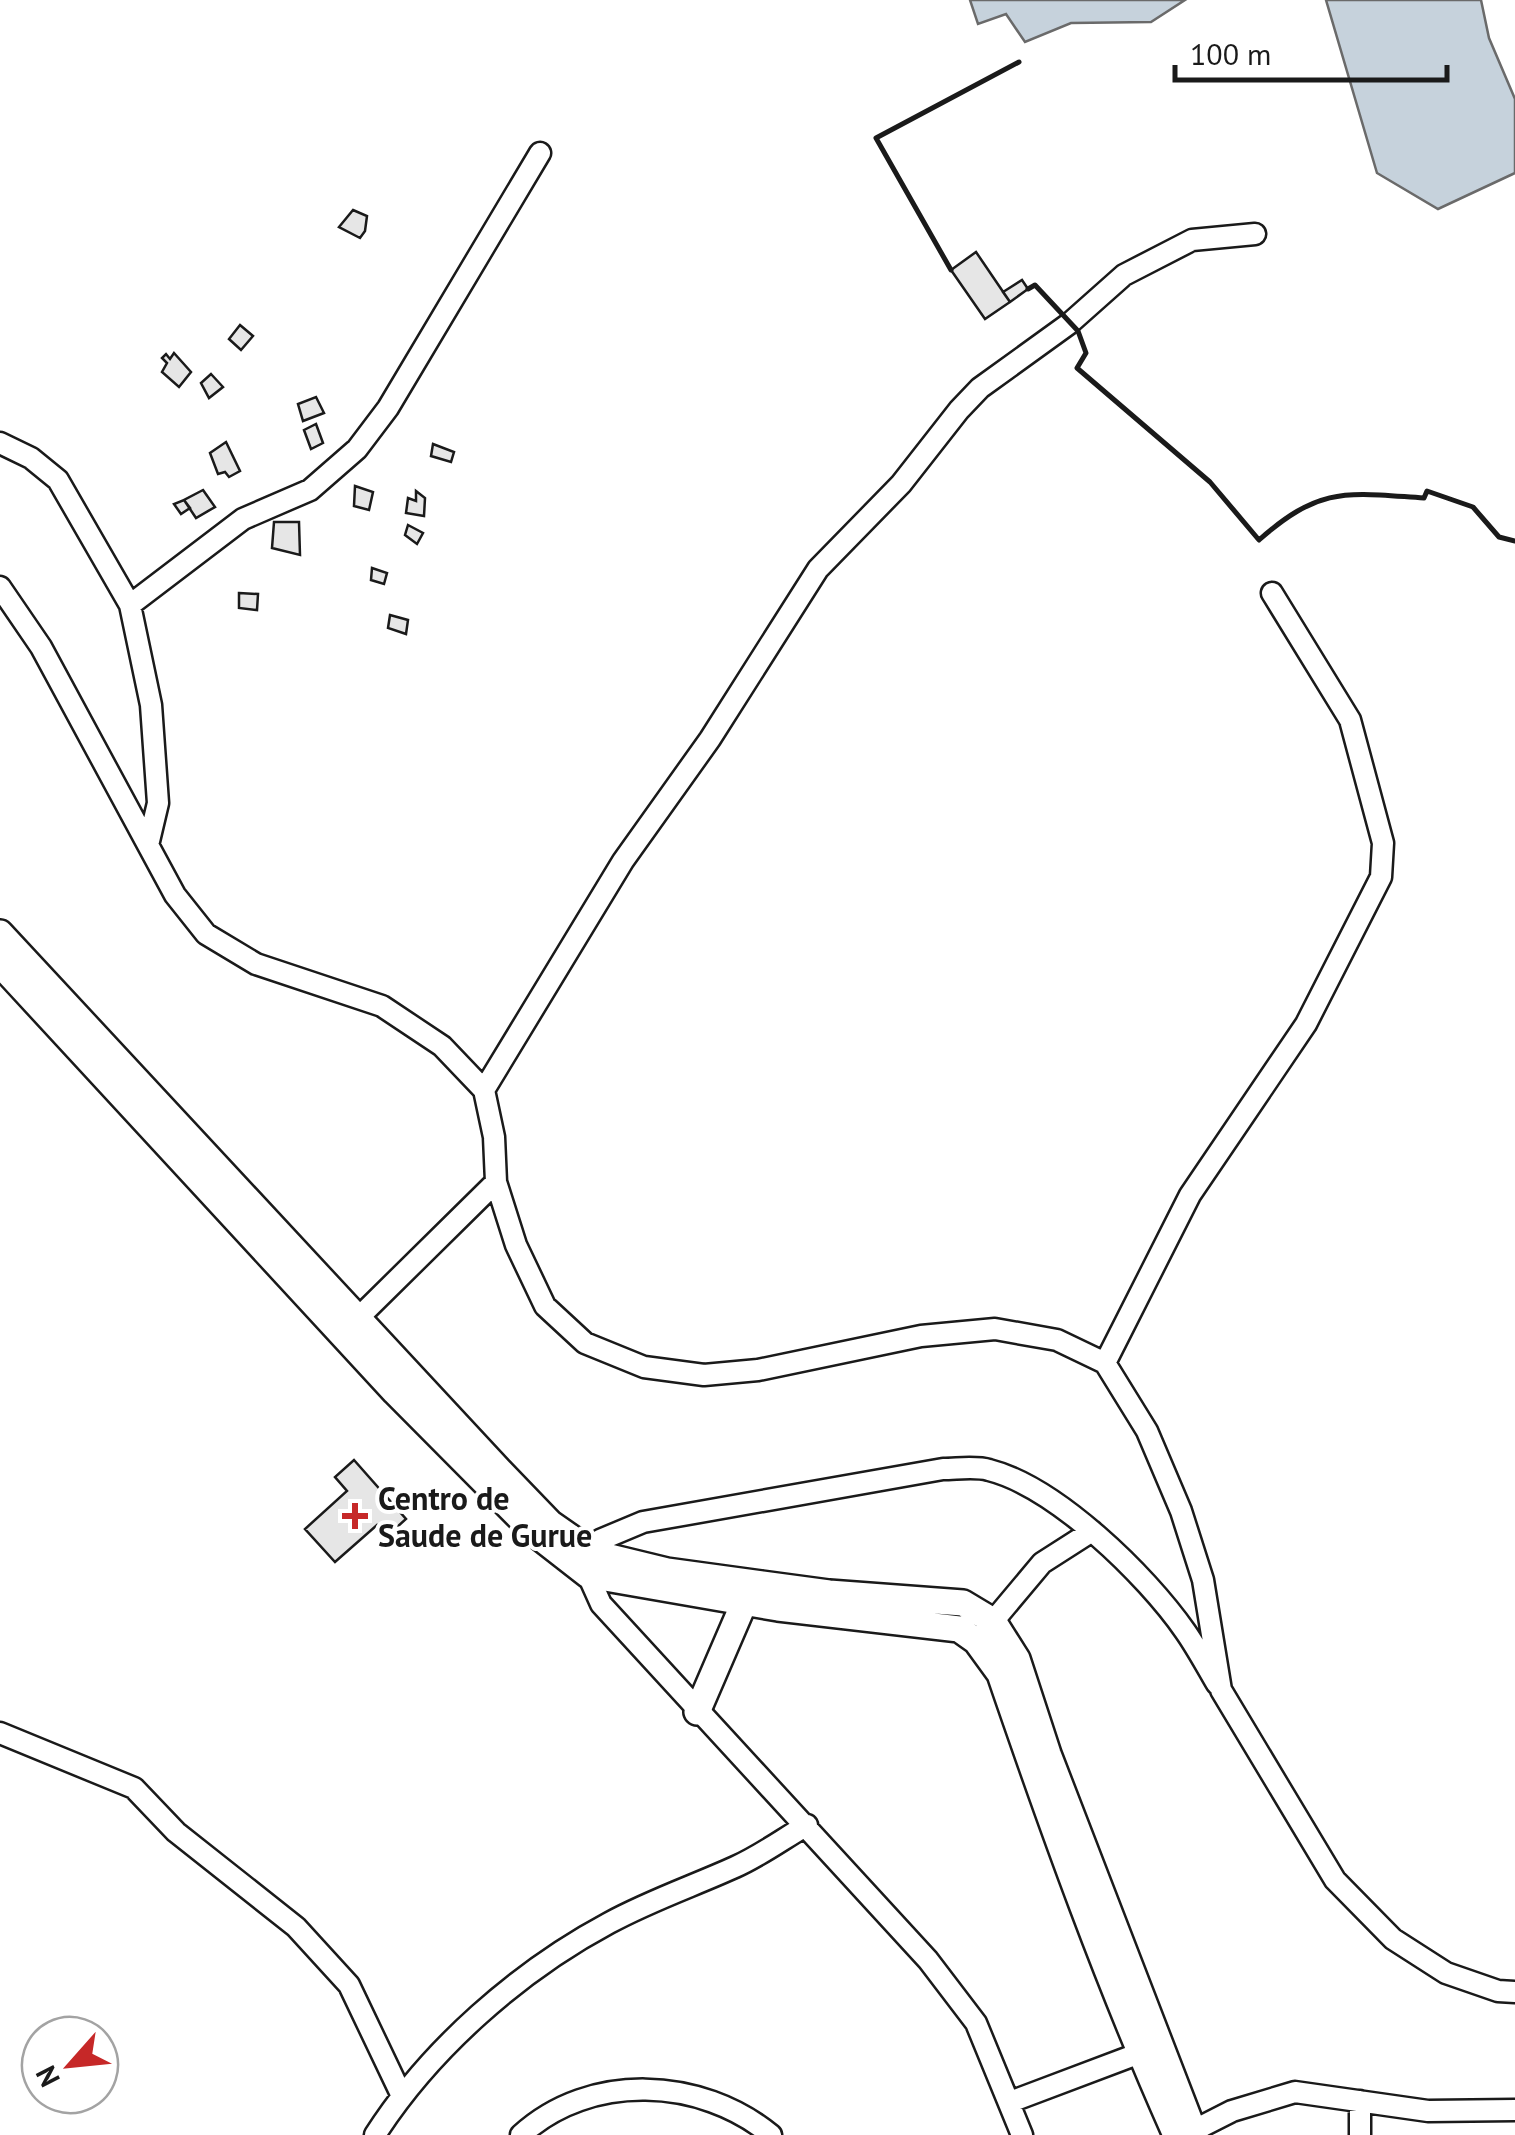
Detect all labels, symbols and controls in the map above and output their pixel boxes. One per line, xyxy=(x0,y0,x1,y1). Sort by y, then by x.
scale bar xyxy=(1175,20,1448,82)
text: 100 m xyxy=(1190,34,1271,73)
place label: Centro de Saude de Gurue xyxy=(378,1477,592,1556)
marker: Centro de Saude de Gurue xyxy=(342,1503,368,1529)
north arrow xyxy=(20,2015,120,2115)
text: N xyxy=(27,2060,68,2093)

